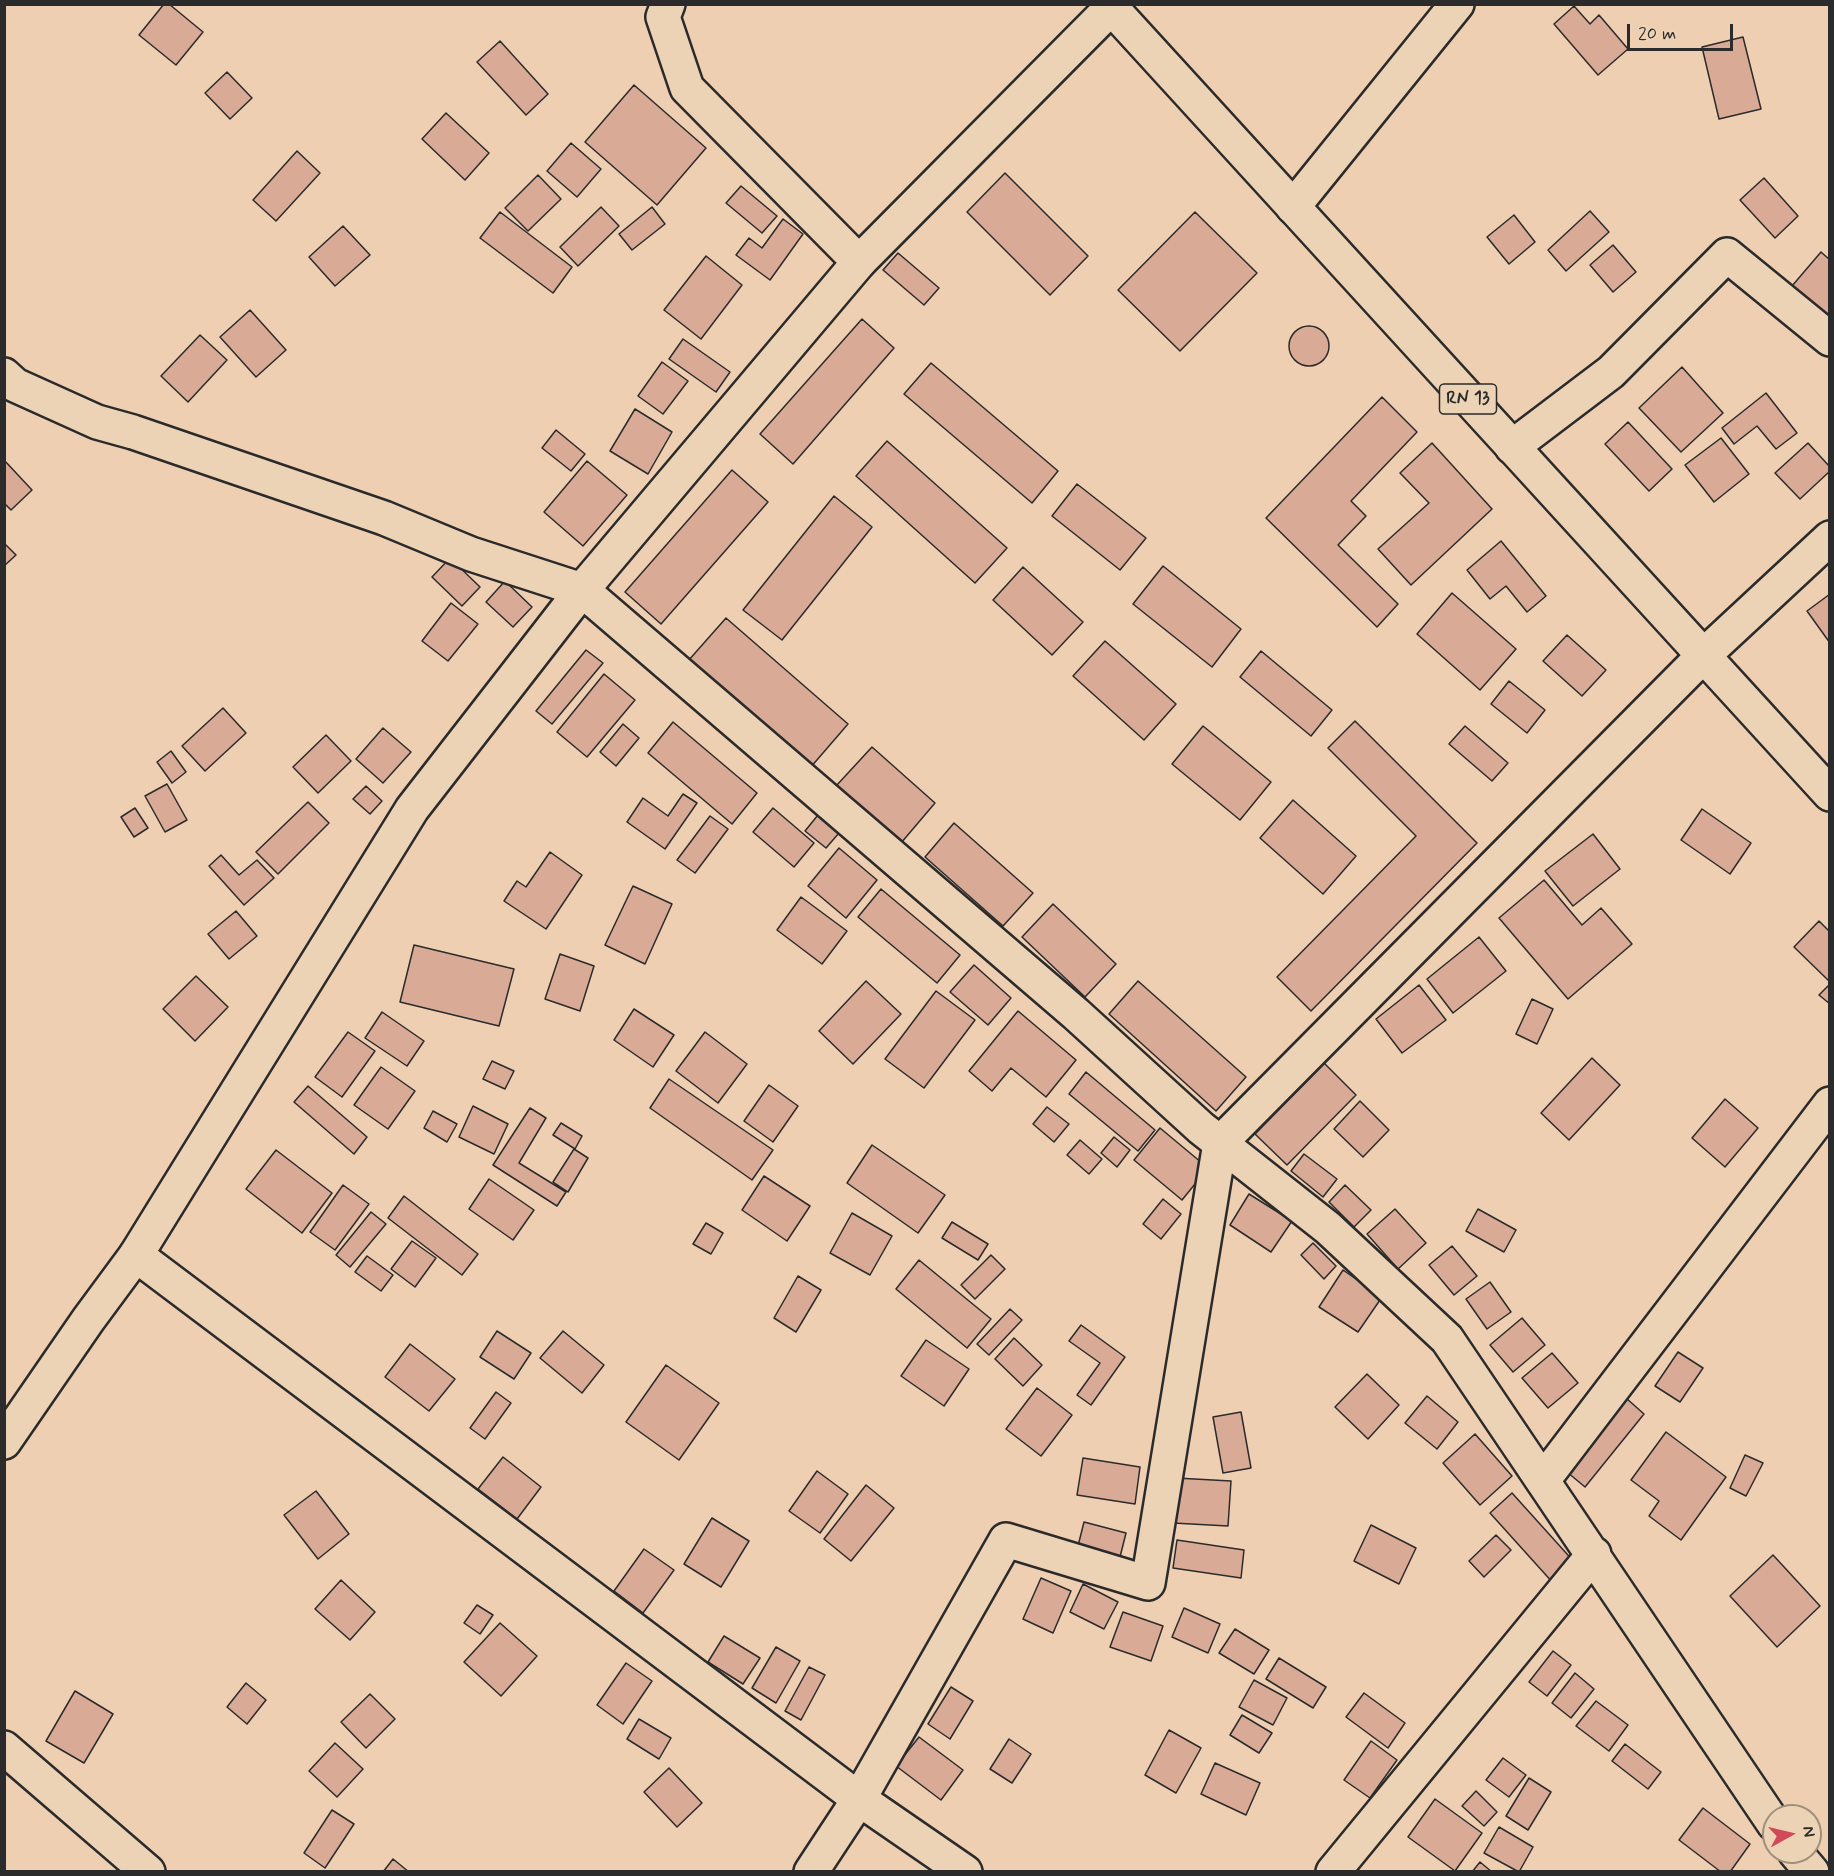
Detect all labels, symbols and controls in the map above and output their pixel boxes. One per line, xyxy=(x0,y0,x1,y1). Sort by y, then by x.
scale bar xyxy=(1630,12,1736,50)
text: 20 m xyxy=(1638,22,1676,46)
road number: RN 13 xyxy=(1440,384,1496,414)
north arrow xyxy=(1762,1804,1822,1864)
text: N xyxy=(1797,1825,1819,1838)

